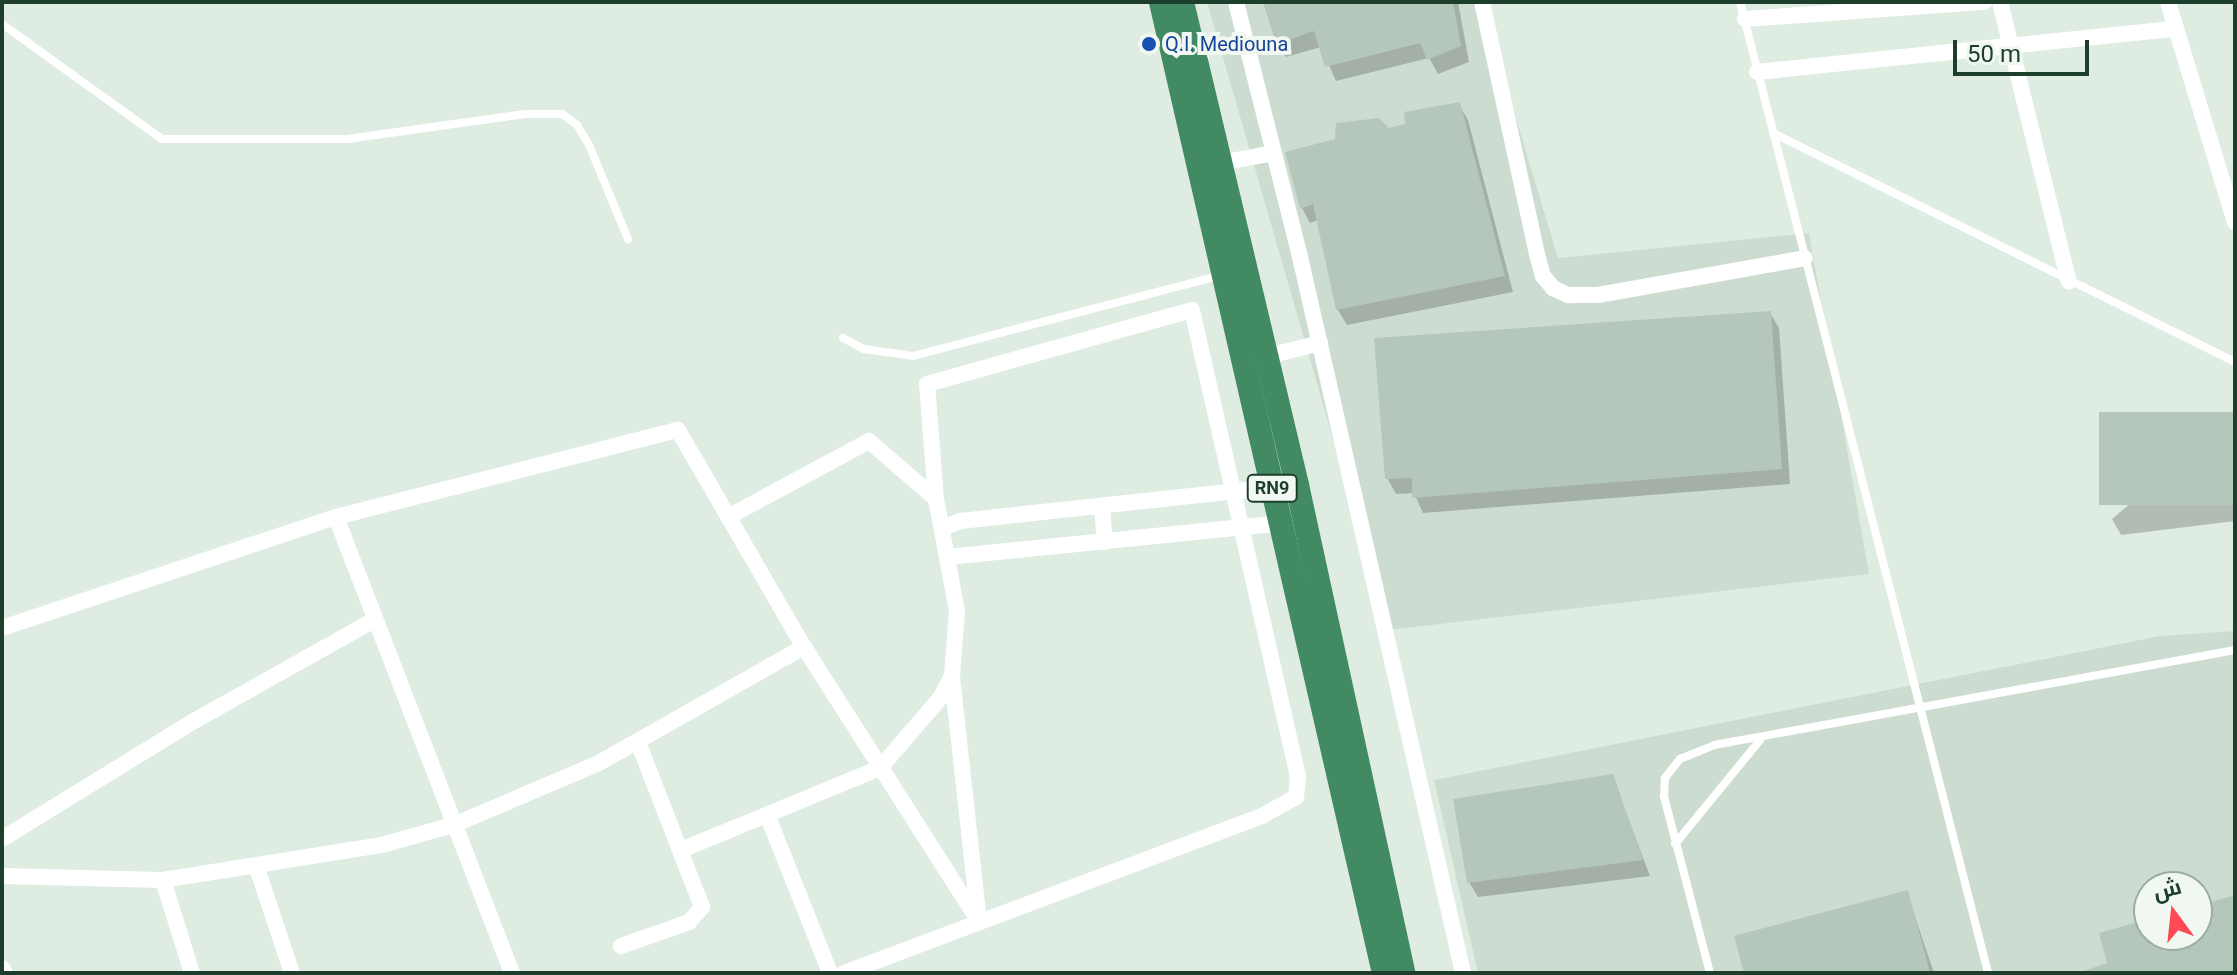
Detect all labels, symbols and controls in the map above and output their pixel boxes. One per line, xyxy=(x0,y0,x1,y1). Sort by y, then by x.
scale bar xyxy=(1957,24,2093,74)
place label: Q.I. Mediouna xyxy=(1165,32,1288,56)
marker: Q.I. Mediouna xyxy=(1140,35,1158,53)
text: 50 m xyxy=(1967,40,2021,68)
road number: RN9 xyxy=(1246,474,1298,502)
north arrow xyxy=(2133,871,2213,951)
text: ش xyxy=(2150,874,2184,905)

